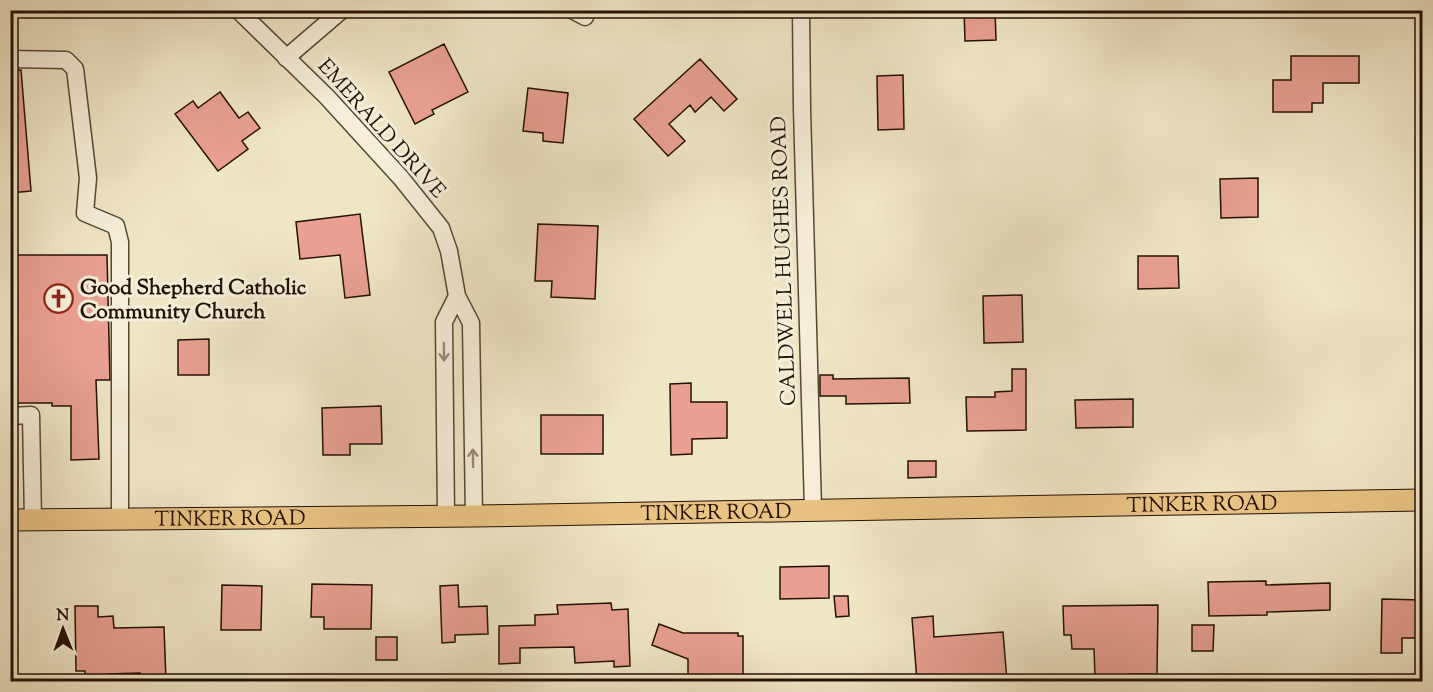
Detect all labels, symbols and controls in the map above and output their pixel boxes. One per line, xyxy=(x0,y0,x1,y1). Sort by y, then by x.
street label: EMERALD DRIVE xyxy=(310,53,452,206)
street label: CALDWELL HUGHES ROAD xyxy=(765,116,805,406)
place label: Good Shepherd Catholic Community Church xyxy=(80,274,307,328)
church icon: Good Shepherd Catholic Community Church xyxy=(43,283,75,315)
one-way arrow xyxy=(438,341,450,361)
one-way arrow xyxy=(468,448,479,468)
street label: TINKER ROAD xyxy=(1126,489,1278,522)
street label: TINKER ROAD xyxy=(640,498,792,530)
street label: TINKER ROAD xyxy=(154,504,306,536)
north arrow xyxy=(33,599,93,659)
text: N xyxy=(56,605,70,628)

